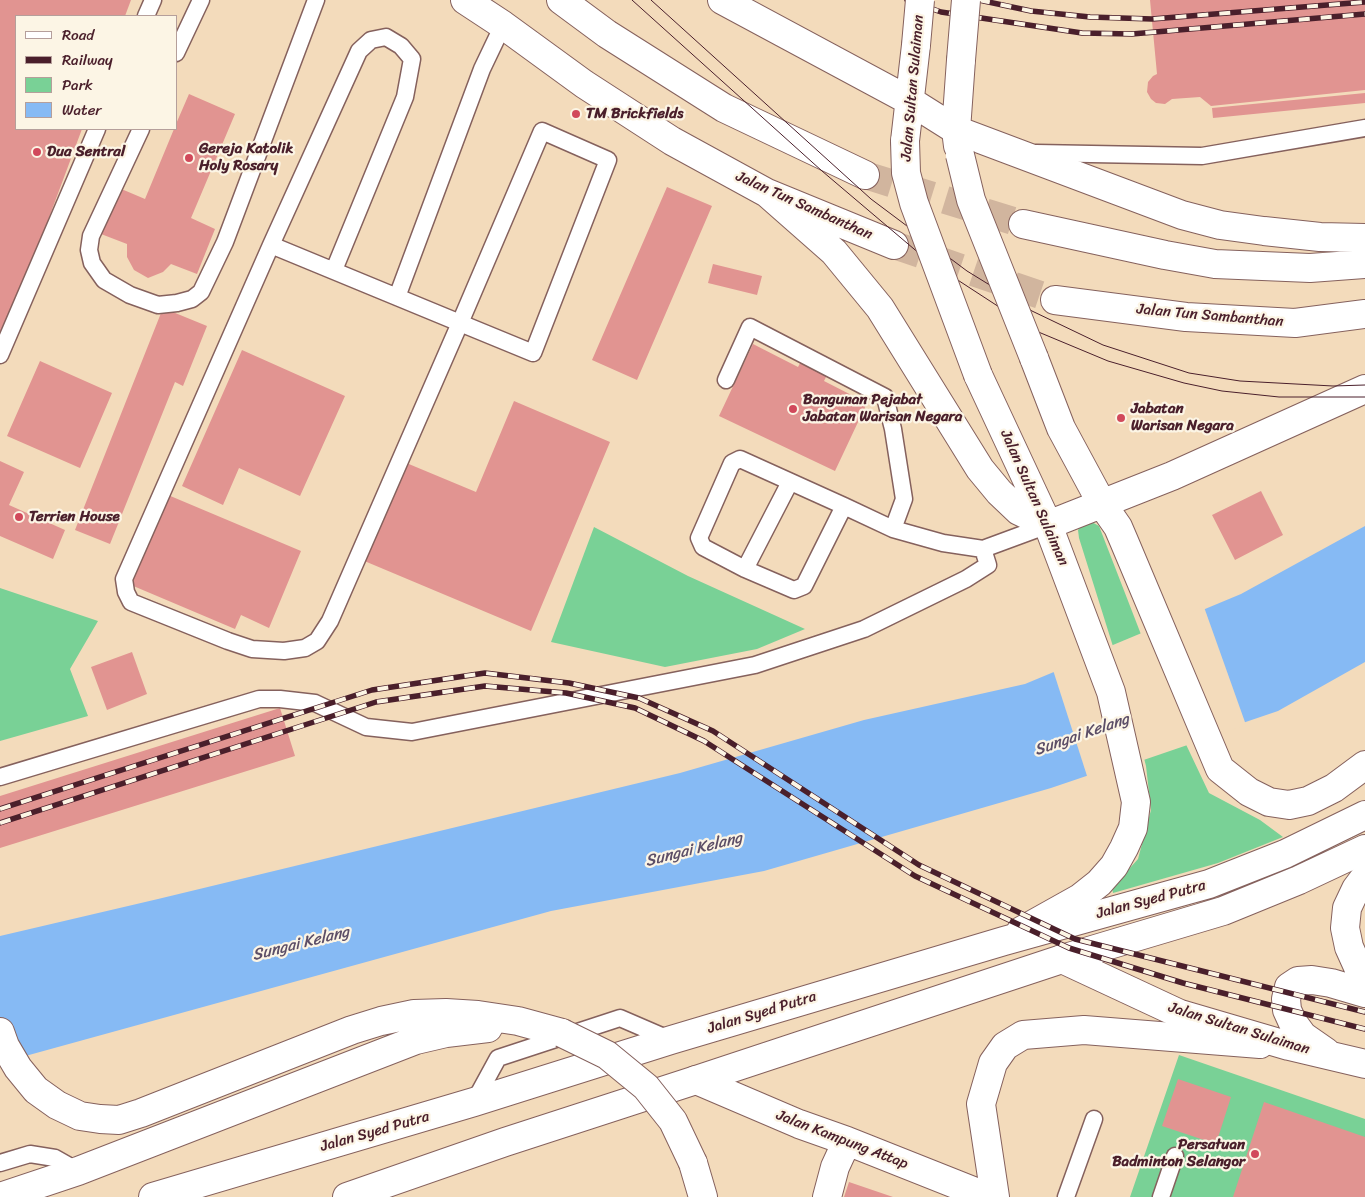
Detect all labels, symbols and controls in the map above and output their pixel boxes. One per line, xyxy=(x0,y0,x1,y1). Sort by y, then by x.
street label: Jalan Sultan Sulaiman xyxy=(898,14,928,162)
legend xyxy=(15,15,178,130)
text: Road xyxy=(62,22,94,48)
text: Railway xyxy=(62,47,113,73)
text: Park xyxy=(62,72,93,98)
text: Water xyxy=(62,97,102,123)
place label: TM Brickfields xyxy=(586,105,683,123)
marker: TM Brickfields xyxy=(570,108,582,120)
place label: Gereja Katolik Holy Rosary xyxy=(199,140,293,175)
place label: Dua Sentral xyxy=(47,143,125,161)
marker: Dua Sentral xyxy=(31,146,43,158)
marker: Gereja Katolik Holy Rosary xyxy=(183,152,195,164)
street label: Jalan Tun Sambanthan xyxy=(733,168,875,244)
street label: Jalan Tun Sambanthan xyxy=(1136,301,1284,331)
place label: Bangunan Pejabat Jabatan Warisan Negara xyxy=(803,391,962,426)
place label: Jabatan Warisan Negara xyxy=(1131,400,1234,435)
marker: Bangunan Pejabat Jabatan Warisan Negara xyxy=(787,403,799,415)
marker: Jabatan Warisan Negara xyxy=(1115,412,1127,424)
street label: Jalan Sultan Sulaiman xyxy=(996,427,1072,569)
place label: Terrien House xyxy=(29,508,120,526)
marker: Terrien House xyxy=(13,511,25,523)
water label: Sungai Kelang xyxy=(1032,710,1132,760)
water label: Sungai Kelang xyxy=(644,829,744,871)
street label: Jalan Syed Putra xyxy=(1094,877,1208,923)
water label: Sungai Kelang xyxy=(251,923,351,965)
street label: Jalan Syed Putra xyxy=(706,988,818,1038)
street label: Jalan Sultan Sulaiman xyxy=(1166,999,1312,1059)
street label: Jalan Kampung Attap xyxy=(774,1107,910,1173)
street label: Jalan Syed Putra xyxy=(318,1108,432,1156)
place label: Persatuan Badminton Selangor xyxy=(1112,1136,1245,1171)
marker: Persatuan Badminton Selangor xyxy=(1249,1148,1261,1160)

